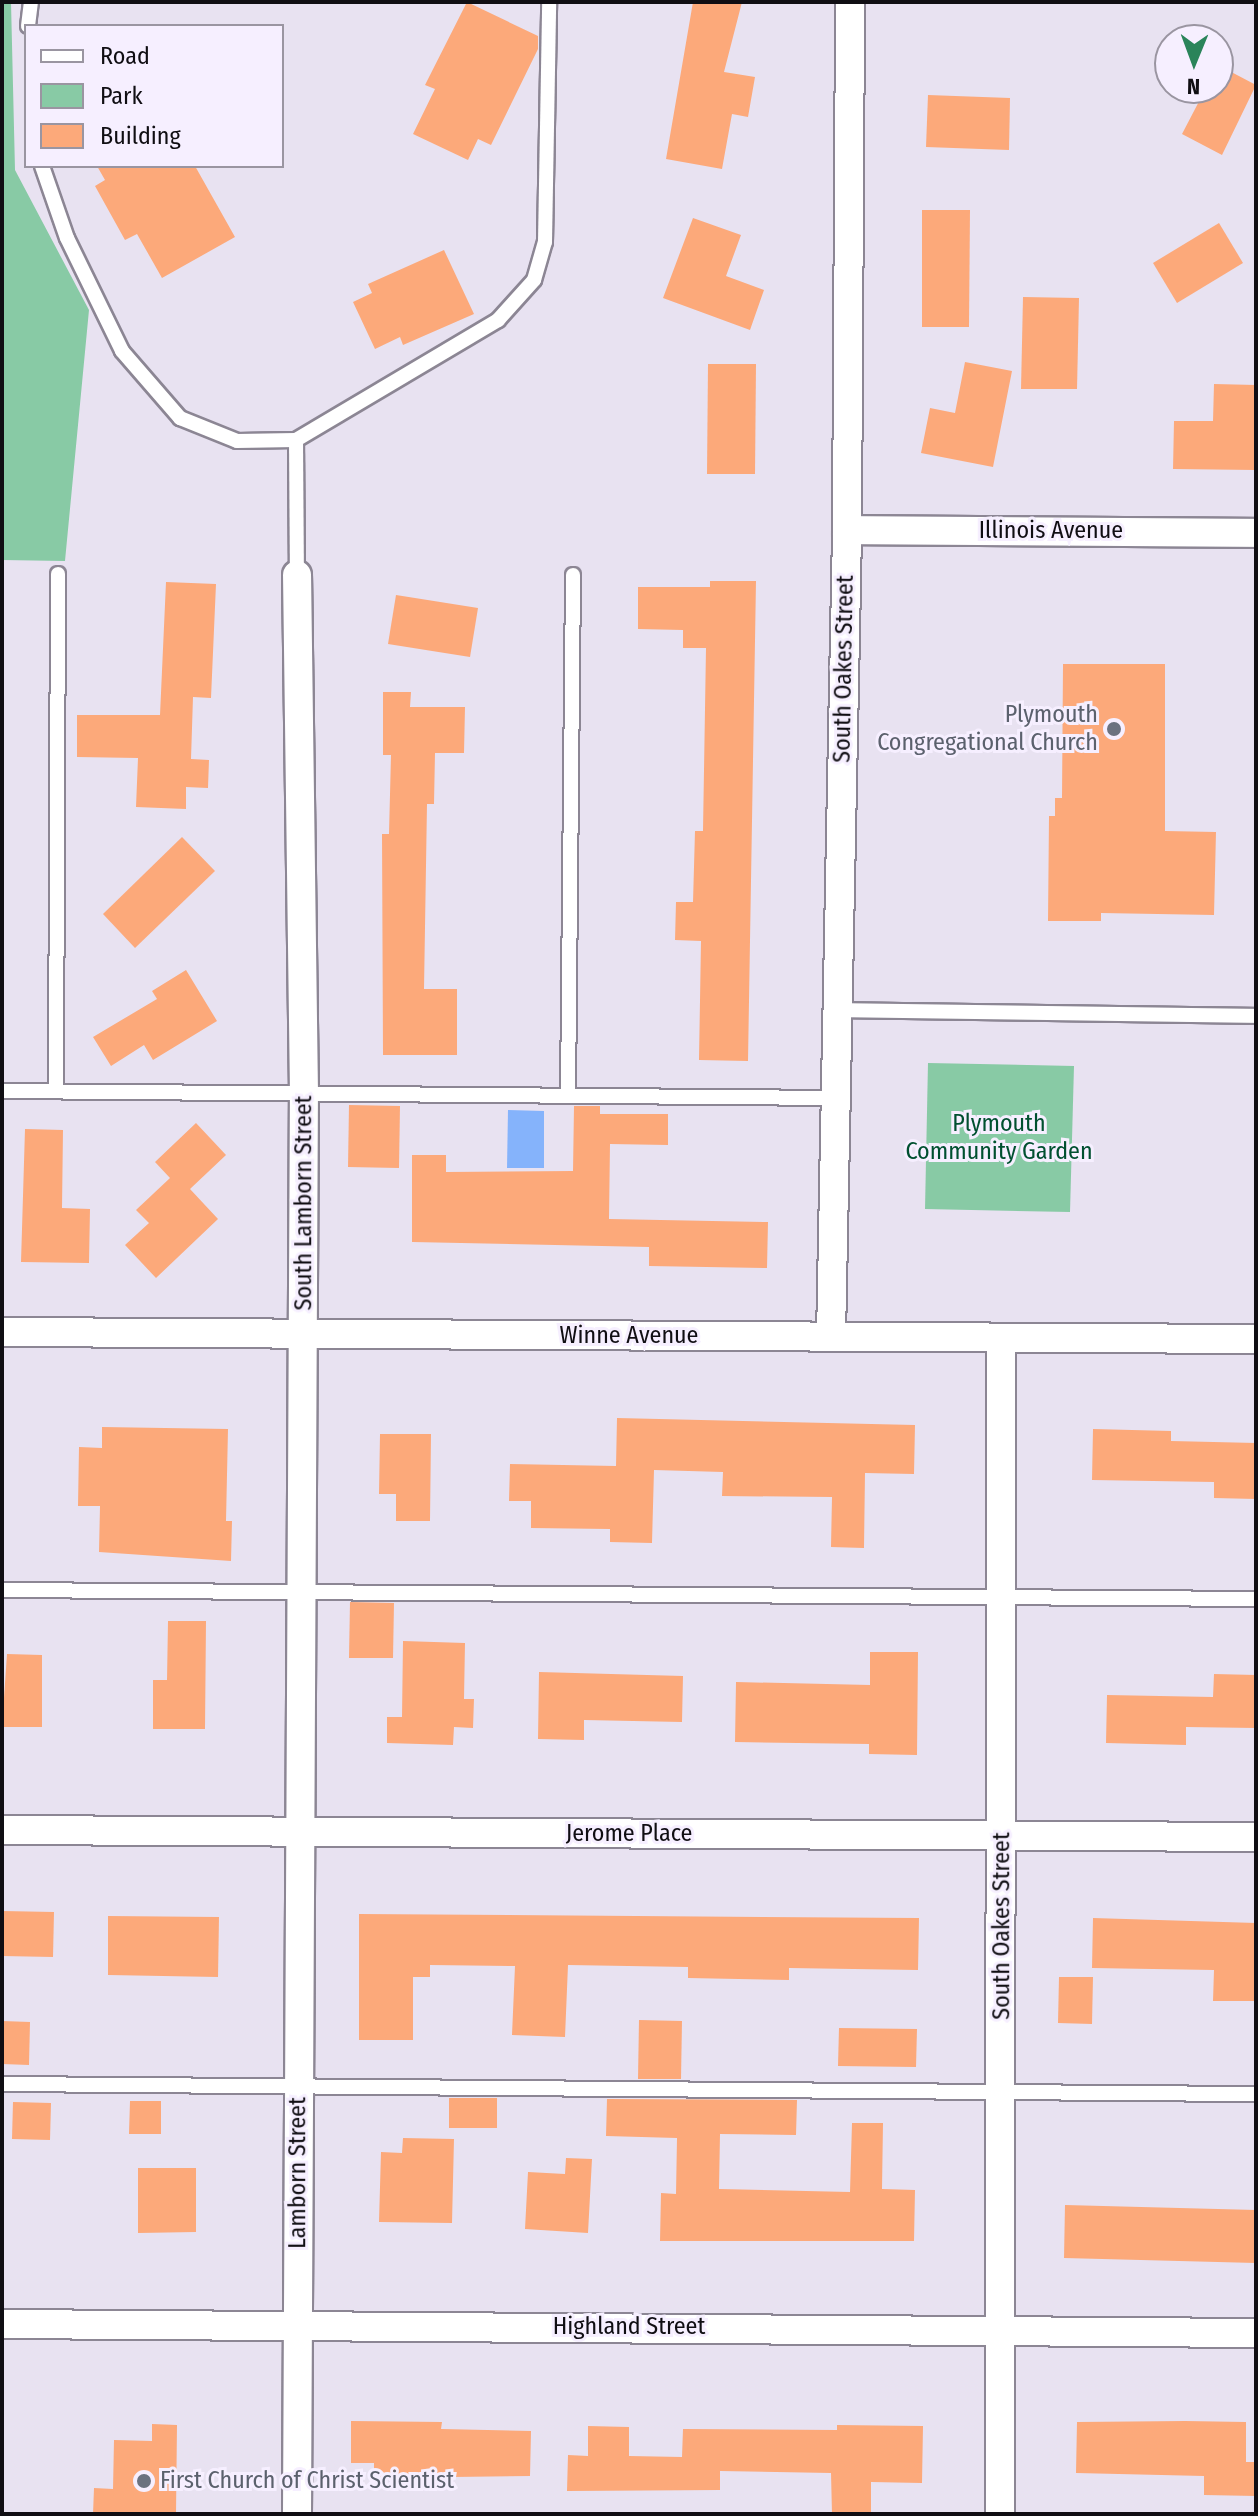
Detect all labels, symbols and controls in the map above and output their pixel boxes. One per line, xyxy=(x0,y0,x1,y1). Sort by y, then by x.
legend xyxy=(24,24,284,168)
north arrow xyxy=(1154,24,1234,104)
text: Road xyxy=(100,42,150,70)
text: N xyxy=(1187,73,1200,100)
text: Park xyxy=(100,82,143,110)
text: Building xyxy=(100,122,181,150)
street label: Illinois Avenue xyxy=(979,517,1123,545)
street label: South Oakes Street xyxy=(828,575,860,763)
place label: Plymouth Congregational Church xyxy=(877,701,1098,757)
marker: Plymouth Congregational Church xyxy=(1105,720,1123,738)
street label: South Lamborn Street xyxy=(290,1096,318,1310)
park label: Plymouth Community Garden xyxy=(905,1110,1093,1166)
street label: Winne Avenue xyxy=(560,1322,698,1350)
street label: Jerome Place xyxy=(566,1820,692,1848)
street label: South Oakes Street xyxy=(988,1832,1016,2020)
street label: Lamborn Street xyxy=(284,2097,312,2249)
street label: Highland Street xyxy=(553,2313,705,2341)
place label: First Church of Christ Scientist xyxy=(160,2467,454,2495)
marker: First Church of Christ Scientist xyxy=(135,2472,153,2490)

